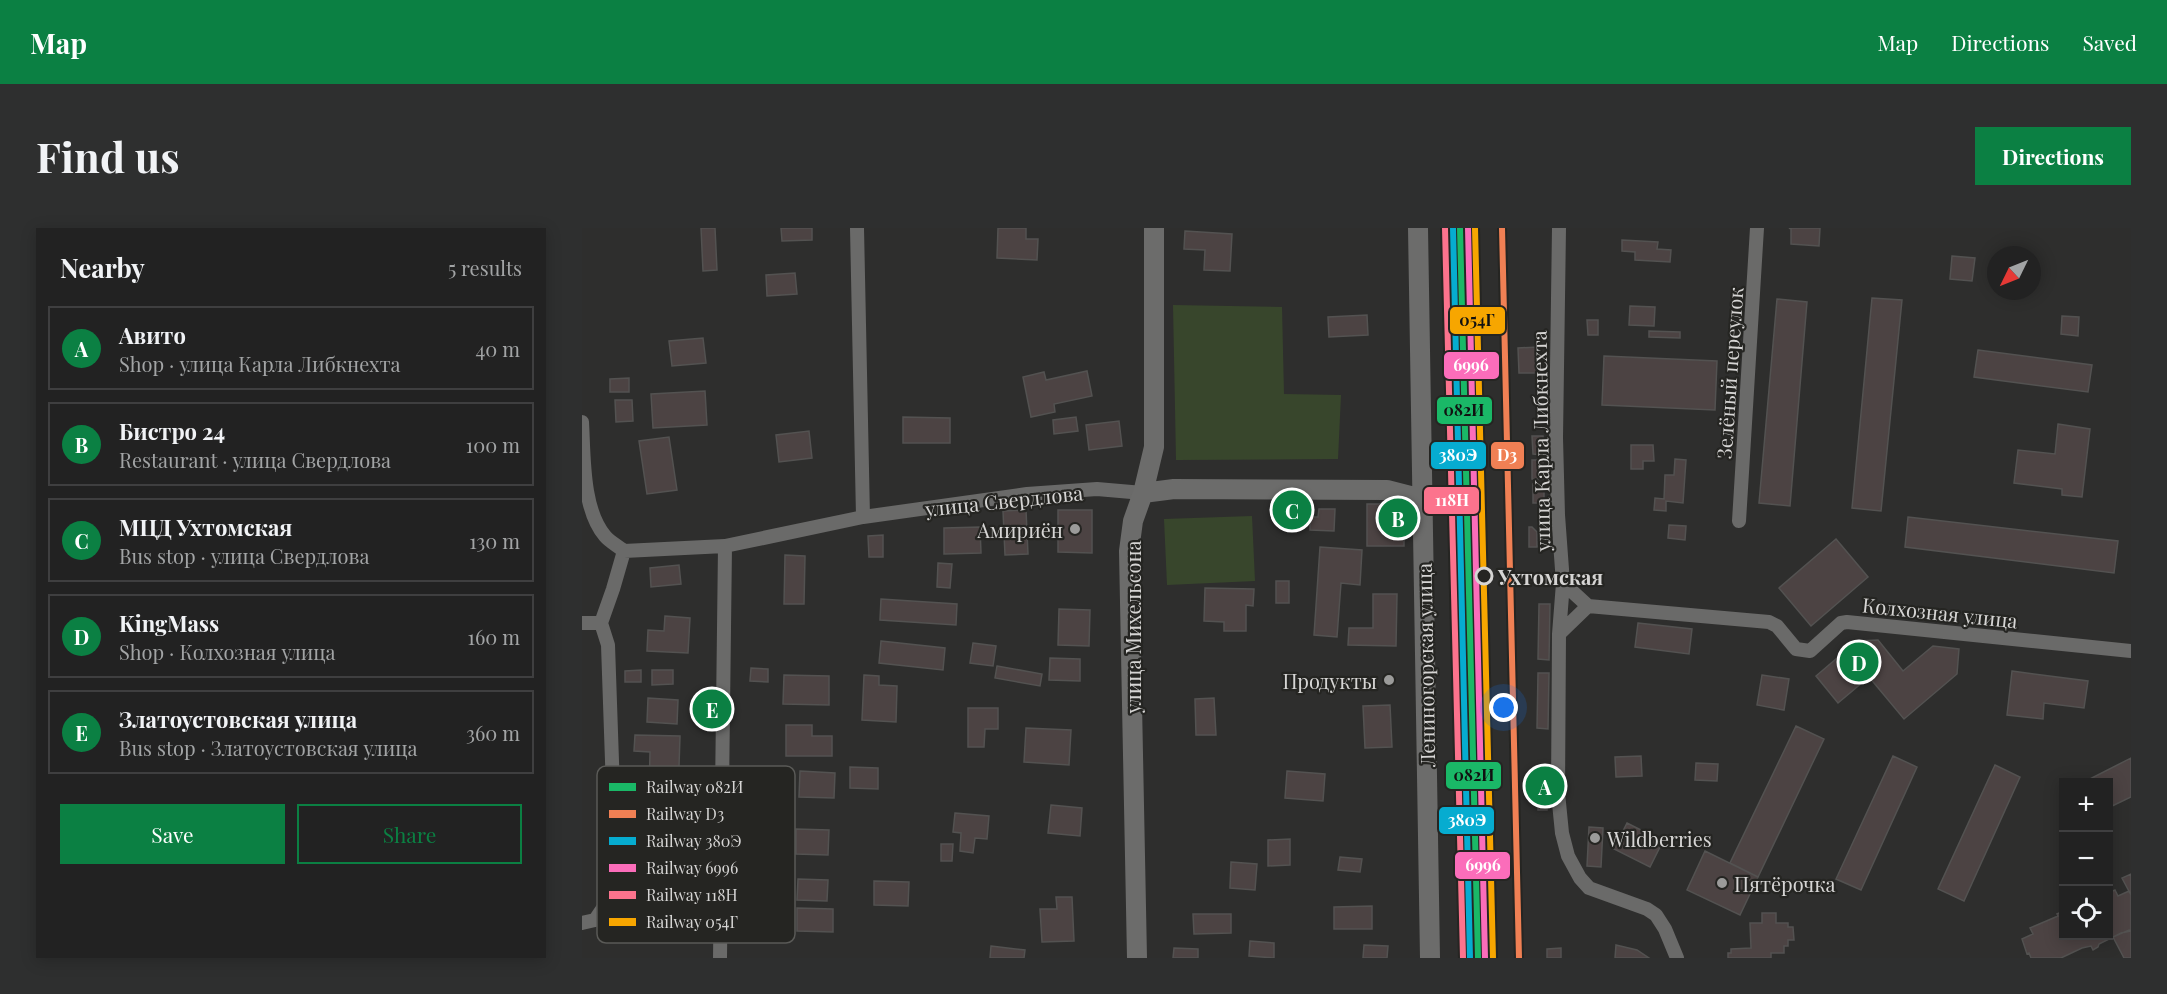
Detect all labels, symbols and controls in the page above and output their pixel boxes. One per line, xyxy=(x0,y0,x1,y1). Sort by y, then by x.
text: Map xyxy=(30,24,87,61)
text: Map xyxy=(1877,28,1918,56)
text: Directions xyxy=(1951,28,2049,56)
text: Saved xyxy=(2082,28,2137,56)
button: Directions xyxy=(1975,127,2131,185)
text: Find us xyxy=(36,128,180,184)
north arrow xyxy=(1987,246,2041,300)
text: Nearby xyxy=(60,250,145,285)
text: 5 results xyxy=(448,254,522,281)
street label: Зелёный переулок xyxy=(1710,286,1749,460)
line badge: 054Г xyxy=(1449,306,1506,335)
text: 054Г xyxy=(1459,309,1495,330)
text: Авито xyxy=(119,320,186,350)
street label: улица Карла Либкнехта xyxy=(1525,330,1555,553)
text: A xyxy=(75,335,88,362)
text: 40 m xyxy=(475,335,520,362)
text: Shop · улица Карла Либкнехта xyxy=(119,350,401,377)
line badge: 6996 xyxy=(1443,351,1500,380)
text: 6996 xyxy=(1453,354,1489,375)
line badge: 082И xyxy=(1436,396,1493,425)
text: 082И xyxy=(1444,399,1484,420)
text: Бистро 24 xyxy=(119,416,225,446)
text: B xyxy=(75,431,88,458)
text: 100 m xyxy=(466,431,520,458)
line badge: 380Э xyxy=(1430,441,1487,470)
line badge: D3 xyxy=(1490,441,1525,470)
text: 380Э xyxy=(1439,444,1477,465)
text: D3 xyxy=(1497,444,1517,465)
text: Restaurant · улица Свердлова xyxy=(119,446,391,473)
street label: улица Свердлова xyxy=(923,478,1084,522)
line badge: 118Н xyxy=(1423,486,1480,515)
pin: C xyxy=(1272,488,1312,532)
text: 118Н xyxy=(1435,489,1469,510)
pin: B xyxy=(1378,496,1418,540)
text: МЦД Ухтомская xyxy=(119,512,292,542)
place label: Амириён xyxy=(976,516,1063,543)
marker: Амириён xyxy=(1068,522,1082,536)
text: C xyxy=(74,527,89,554)
text: 130 m xyxy=(469,527,520,554)
street label: улица Михельсона xyxy=(1119,540,1146,715)
text: Bus stop · улица Свердлова xyxy=(119,542,369,569)
street label: Лениногорская улица xyxy=(1410,563,1440,768)
place label: Ухтомская xyxy=(1497,563,1603,590)
marker: Ухтомская xyxy=(1475,567,1493,585)
street label: Колхозная улица xyxy=(1861,590,2019,634)
text: KingMass xyxy=(119,608,219,638)
text: D xyxy=(74,623,89,650)
text: 160 m xyxy=(468,623,520,650)
text: Shop · Колхозная улица xyxy=(119,638,336,665)
pin: D xyxy=(1840,640,1878,684)
place label: Продукты xyxy=(1282,667,1377,694)
marker: Продукты xyxy=(1382,673,1396,687)
pin: E xyxy=(692,686,732,732)
your location xyxy=(1489,693,1518,722)
text: Златоустовская улица xyxy=(119,704,357,734)
text: E xyxy=(75,719,88,746)
text: 360 m xyxy=(466,719,520,746)
text: Bus stop · Златоустовская улица xyxy=(119,734,418,761)
line badge: 082И xyxy=(1445,761,1502,790)
text: 082И xyxy=(1454,764,1494,785)
pin: A xyxy=(1526,764,1564,808)
legend xyxy=(597,766,795,943)
text: Railway 082И xyxy=(646,776,743,797)
map controls xyxy=(2059,778,2113,940)
button: + xyxy=(2059,778,2113,832)
text: Railway D3 xyxy=(646,803,724,824)
button: Save xyxy=(60,804,285,864)
button: Share xyxy=(297,804,522,864)
line badge: 380Э xyxy=(1438,806,1495,835)
text: 380Э xyxy=(1448,809,1486,830)
place label: Wildberries xyxy=(1606,825,1712,852)
text: Railway 380Э xyxy=(646,830,742,851)
marker: Wildberries xyxy=(1588,831,1602,845)
button: − xyxy=(2059,832,2113,886)
line badge: 6996 xyxy=(1454,851,1511,880)
text: 6996 xyxy=(1465,854,1501,875)
text: Railway 6996 xyxy=(646,857,738,878)
place label: Пятёрочка xyxy=(1734,870,1836,897)
marker: Пятёрочка xyxy=(1715,876,1729,890)
text: Railway 118Н xyxy=(646,884,738,905)
button: locate xyxy=(2059,886,2113,940)
text: Railway 054Г xyxy=(646,911,738,932)

